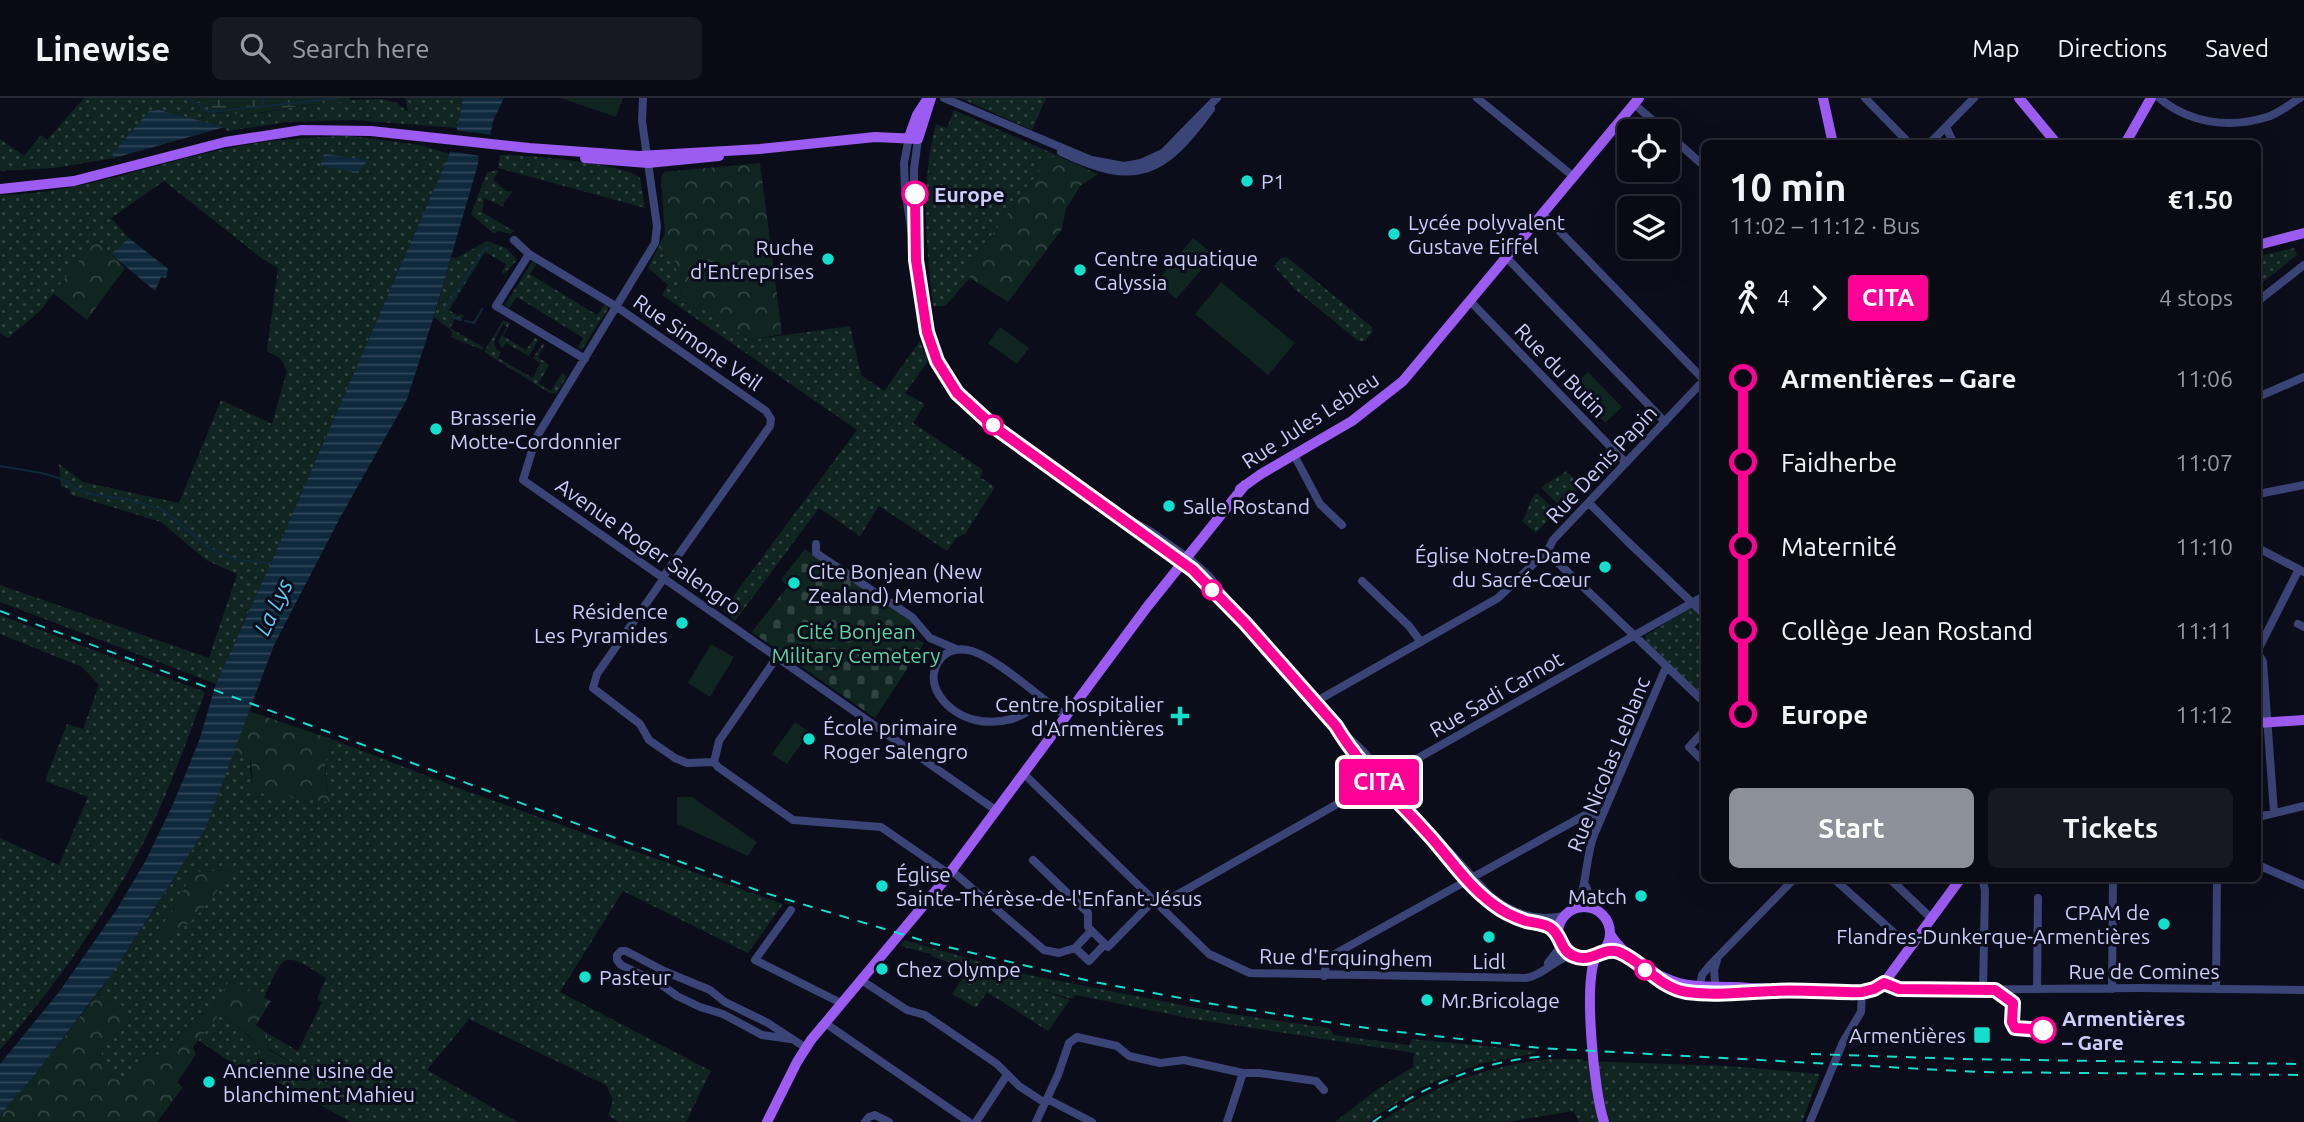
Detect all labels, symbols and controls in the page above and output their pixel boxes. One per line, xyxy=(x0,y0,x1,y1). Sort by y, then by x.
search box xyxy=(212,17,702,80)
icon: search xyxy=(236,29,274,67)
text: Linewise xyxy=(35,30,170,67)
text: Search here xyxy=(292,34,430,63)
text: Map xyxy=(1972,35,2019,62)
text: Directions xyxy=(2057,35,2167,62)
text: Saved xyxy=(2205,35,2269,62)
map controls xyxy=(1617,119,1680,259)
button: locate xyxy=(1617,119,1680,182)
text: 10 min xyxy=(1729,166,1846,208)
place label: P1 xyxy=(1261,169,1285,193)
marker: P1 xyxy=(1239,173,1255,189)
marker: Europe xyxy=(902,181,928,207)
place label: Europe xyxy=(934,182,1005,206)
text: €1.50 xyxy=(2168,185,2233,214)
button: layers xyxy=(1617,196,1680,259)
place label: Lycée polyvalent Gustave Eiffel xyxy=(1408,210,1565,258)
text: 11:02 – 11:12 · Bus xyxy=(1729,213,1920,238)
marker: Lycée polyvalent Gustave Eiffel xyxy=(1386,226,1402,242)
place label: Ruche d'Entreprises xyxy=(690,235,814,283)
place label: Centre aquatique Calyssia xyxy=(1094,246,1258,294)
marker: Ruche d'Entreprises xyxy=(820,251,836,267)
marker: Centre aquatique Calyssia xyxy=(1072,262,1088,278)
icon: walk xyxy=(1729,279,1767,317)
icon: forward xyxy=(1800,279,1838,317)
text: CITA xyxy=(1862,284,1914,311)
text: 4 xyxy=(1777,285,1790,310)
text: 4 stops xyxy=(2159,285,2233,310)
street label: Rue Simone Veil xyxy=(629,289,767,395)
street label: Rue du Butin xyxy=(1510,318,1612,422)
text: Armentières – Gare xyxy=(1781,364,2017,393)
text: 11:06 xyxy=(2175,366,2233,391)
street label: Rue Jules Lebleu xyxy=(1237,367,1383,473)
street label: Rue Denis Papin xyxy=(1541,400,1661,528)
place label: Brasserie Motte-Cordonnier xyxy=(450,405,621,453)
unlabelled marker xyxy=(983,415,1003,435)
marker: Brasserie Motte-Cordonnier xyxy=(428,421,444,437)
text: Faidherbe xyxy=(1781,448,1897,477)
text: 11:07 xyxy=(2175,450,2233,475)
street label: Avenue Roger Salengro xyxy=(552,473,746,619)
place label: Salle Rostand xyxy=(1183,494,1310,518)
marker: Salle Rostand xyxy=(1161,498,1177,514)
text: Maternité xyxy=(1781,532,1897,561)
text: 11:10 xyxy=(2175,534,2233,559)
place label: Église Notre-Dame du Sacré-Cœur xyxy=(1415,543,1591,591)
place label: Cite Bonjean (New Zealand) Memorial xyxy=(808,559,984,607)
marker: Église Notre-Dame du Sacré-Cœur xyxy=(1597,559,1613,575)
water label: La Lys xyxy=(249,575,297,639)
marker: Cite Bonjean (New Zealand) Memorial xyxy=(786,575,802,591)
unlabelled marker xyxy=(1202,580,1222,600)
place label: Résidence Les Pyramides xyxy=(534,599,668,647)
marker: Résidence Les Pyramides xyxy=(674,615,690,631)
text: Collège Jean Rostand xyxy=(1781,616,2033,645)
text: 11:11 xyxy=(2175,618,2233,643)
park label: Cité Bonjean Military Cemetery xyxy=(772,619,940,667)
street label: Rue Sadi Carnot xyxy=(1425,646,1567,742)
street label: Rue Nicolas Leblanc xyxy=(1562,673,1654,855)
place label: Centre hospitalier d'Armentières xyxy=(995,692,1164,740)
text: Europe xyxy=(1781,700,1868,729)
text: 11:12 xyxy=(2175,702,2233,727)
marker: Centre hospitalier d'Armentières xyxy=(1170,706,1190,726)
place label: École primaire Roger Salengro xyxy=(823,715,968,763)
marker: École primaire Roger Salengro xyxy=(801,731,817,747)
line badge: CITA xyxy=(1330,759,1428,805)
text: CITA xyxy=(1353,768,1405,795)
button: Start xyxy=(1729,788,1974,868)
button: Tickets xyxy=(1988,788,2233,868)
place label: Église Sainte-Thérèse-de-l'Enfant-Jésus xyxy=(896,862,1202,910)
marker: Église Sainte-Thérèse-de-l'Enfant-Jésus xyxy=(874,878,890,894)
place label: Match xyxy=(1568,884,1627,908)
marker: Match xyxy=(1633,888,1649,904)
place label: CPAM de Flandres-Dunkerque-Armentières xyxy=(1836,900,2150,948)
marker: CPAM de Flandres-Dunkerque-Armentières xyxy=(2156,916,2172,932)
marker: Lidl xyxy=(1481,929,1497,945)
street label: Rue d'Erquinghem xyxy=(1259,943,1433,971)
place label: Lidl xyxy=(1472,949,1506,973)
place label: Chez Olympe xyxy=(896,957,1021,981)
street label: Rue de Comines xyxy=(2068,959,2220,983)
unlabelled marker xyxy=(1635,960,1655,980)
marker: Chez Olympe xyxy=(874,961,890,977)
place label: Pasteur xyxy=(599,965,671,989)
marker: Pasteur xyxy=(577,969,593,985)
place label: Mr.Bricolage xyxy=(1441,988,1560,1012)
marker: Mr.Bricolage xyxy=(1419,992,1435,1008)
place label: Armentières – Gare xyxy=(2062,1006,2185,1054)
marker: Armentières – Gare xyxy=(2030,1017,2056,1043)
place label: Armentières xyxy=(1849,1023,1966,1047)
marker: Armentières xyxy=(1972,1025,1992,1045)
place label: Ancienne usine de blanchiment Mahieu xyxy=(223,1058,415,1106)
marker: Ancienne usine de blanchiment Mahieu xyxy=(201,1074,217,1090)

